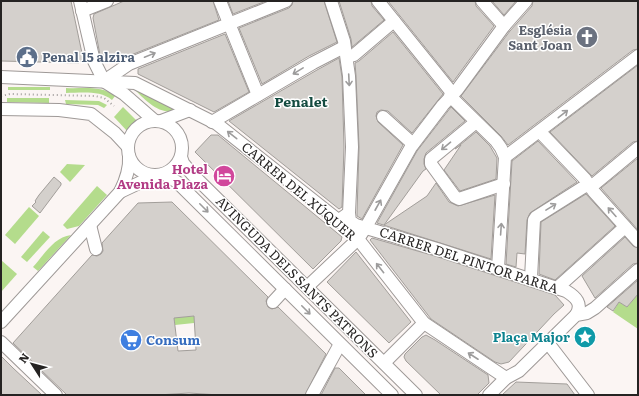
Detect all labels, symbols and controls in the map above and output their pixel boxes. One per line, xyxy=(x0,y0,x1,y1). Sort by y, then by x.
place label: Església Sant Joan xyxy=(508,20,572,54)
church icon: Església Sant Joan xyxy=(574,24,600,50)
public building icon: Penal 15 alzira xyxy=(14,44,40,70)
place label: Penal 15 alzira xyxy=(42,47,135,66)
one-way arrow xyxy=(143,51,155,59)
one-way arrow xyxy=(292,68,304,76)
one-way arrow xyxy=(345,73,353,86)
district label: Penalet xyxy=(274,91,329,111)
one-way arrow xyxy=(557,110,568,118)
one-way arrow xyxy=(226,131,237,139)
street label: CARRER DEL XÚQUER xyxy=(238,137,361,245)
one-way arrow xyxy=(441,142,452,151)
place label: Hotel Avenida Plaza xyxy=(117,159,208,193)
hotel icon: Hotel Avenida Plaza xyxy=(211,163,237,189)
street label: AVINGUDA DELS SANTS PATRONS xyxy=(212,191,383,362)
one-way arrow xyxy=(375,199,382,211)
one-way arrow xyxy=(545,202,557,210)
one-way arrow xyxy=(199,203,209,213)
one-way arrow xyxy=(607,207,617,217)
street label: CARRER DEL PINTOR PARRA xyxy=(377,222,561,298)
one-way arrow xyxy=(497,223,504,236)
one-way arrow xyxy=(376,262,385,273)
one-way arrow xyxy=(301,305,311,315)
place icon: Plaça Major xyxy=(572,324,598,350)
supermarket icon: Consum xyxy=(118,327,144,353)
place label: Plaça Major xyxy=(493,327,570,346)
place label: Consum xyxy=(146,330,200,349)
north arrow xyxy=(12,344,52,384)
text: N xyxy=(14,349,32,366)
one-way arrow xyxy=(468,352,479,360)

